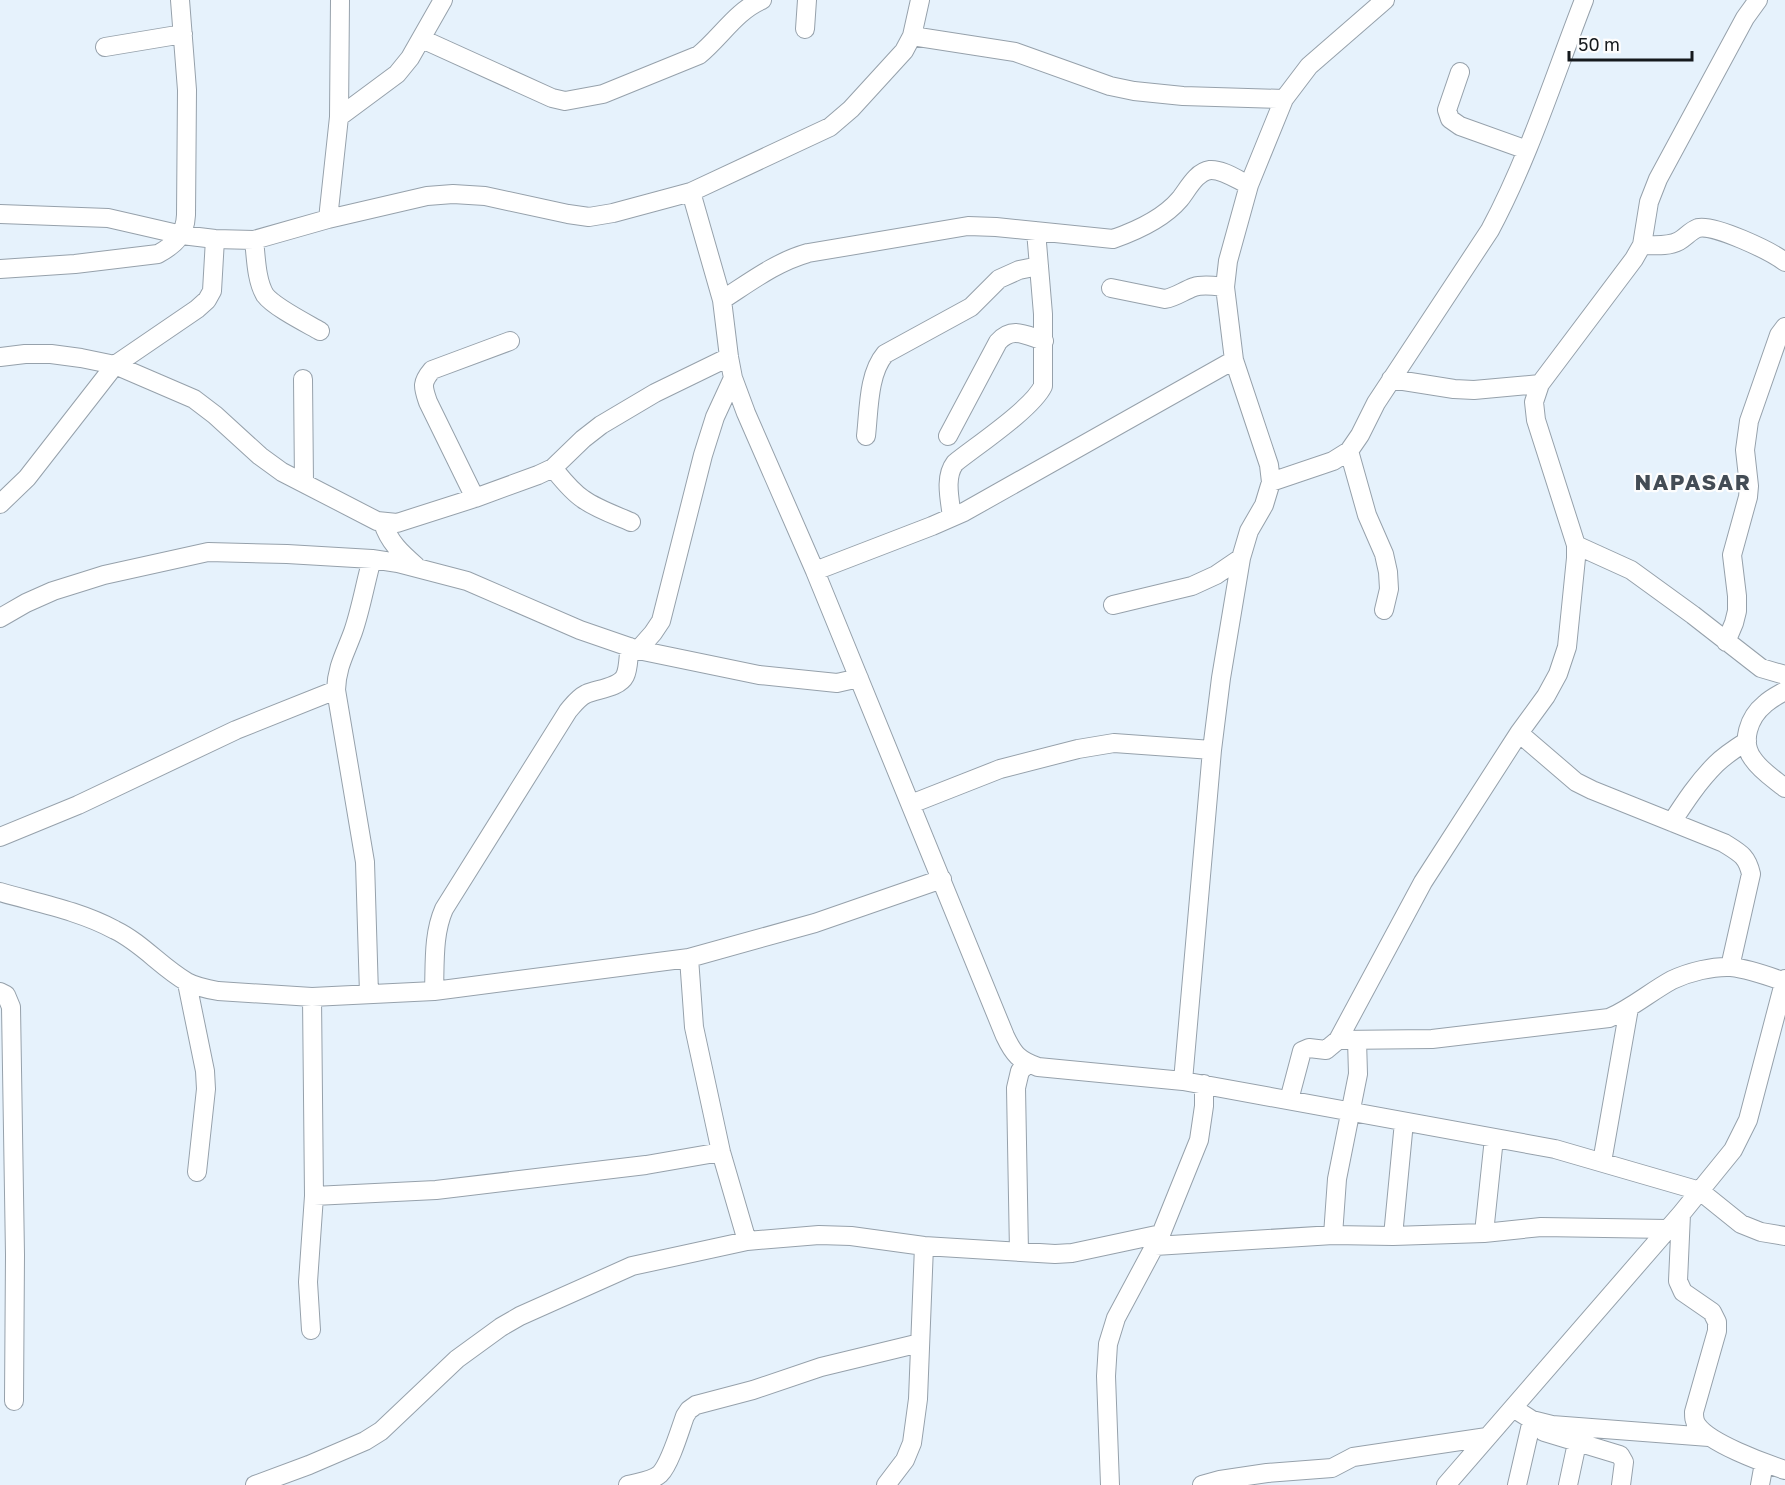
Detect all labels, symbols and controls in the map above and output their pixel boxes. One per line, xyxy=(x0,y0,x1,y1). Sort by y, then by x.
scale bar xyxy=(1569,24,1692,62)
text: 50 m xyxy=(1578,33,1620,55)
district label: NAPASAR xyxy=(1635,468,1751,495)

